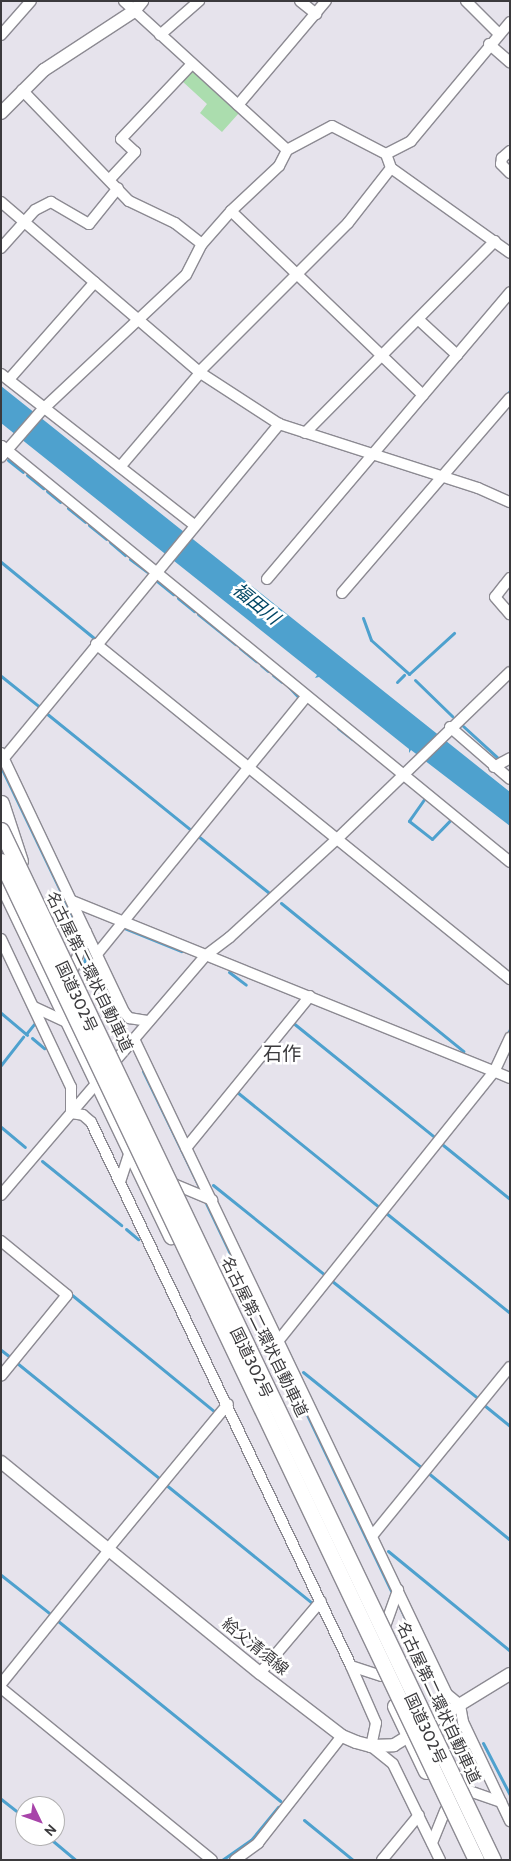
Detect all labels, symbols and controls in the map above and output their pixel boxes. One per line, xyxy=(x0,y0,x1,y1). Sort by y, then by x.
water label: 福田川 xyxy=(228,579,284,629)
street label: 名古屋第二環状自動車道 xyxy=(42,889,136,1055)
street label: 国道302号 xyxy=(51,958,101,1036)
district label: 石作 xyxy=(263,1043,301,1065)
street label: 名古屋第二環状自動車道 xyxy=(217,1254,311,1420)
street label: 国道302号 xyxy=(226,1325,276,1401)
street label: 給父清須線 xyxy=(218,1614,292,1680)
street label: 名古屋第二環状自動車道 xyxy=(392,1619,484,1787)
street label: 国道302号 xyxy=(400,1690,450,1768)
north arrow xyxy=(15,1796,65,1846)
text: N xyxy=(40,1821,60,1840)

